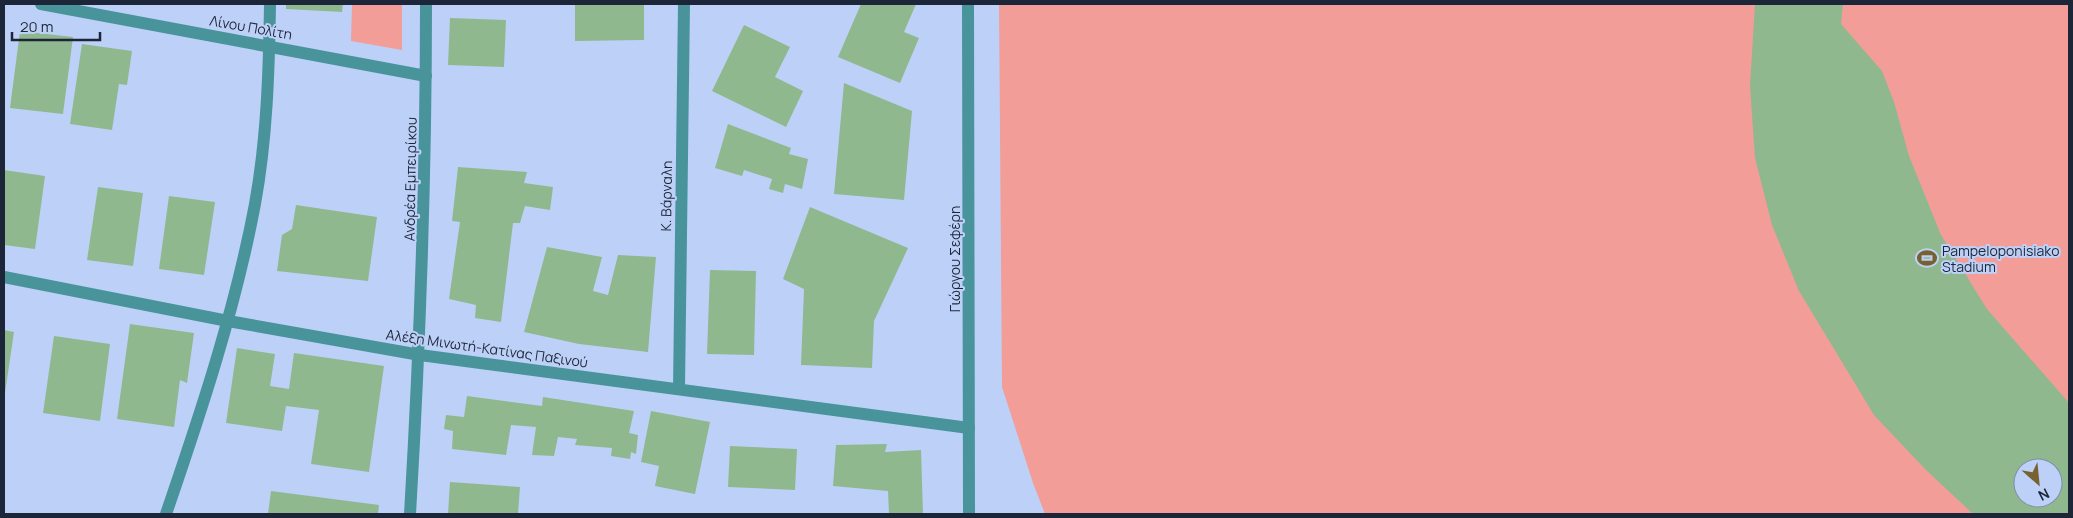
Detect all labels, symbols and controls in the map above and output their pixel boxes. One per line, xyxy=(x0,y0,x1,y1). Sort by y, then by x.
scale bar xyxy=(12,10,100,42)
street label: Λίνου Πολίτη xyxy=(208,10,294,44)
text: 20 m xyxy=(20,16,53,37)
street label: Ανδρέα Εμπειρίκου xyxy=(399,117,421,241)
street label: Κ. Βάρναλη xyxy=(656,160,676,232)
street label: Γιώργου Σεφέρη xyxy=(945,206,964,312)
place label: Pampeloponisiako Stadium xyxy=(1942,241,2059,276)
sports icon: Pampeloponisiako Stadium xyxy=(1916,247,1938,269)
street label: Αλέξη Μινωτή-Κατίνας Παξινού xyxy=(385,324,589,372)
north arrow xyxy=(2013,458,2063,508)
text: N xyxy=(2035,484,2053,506)

